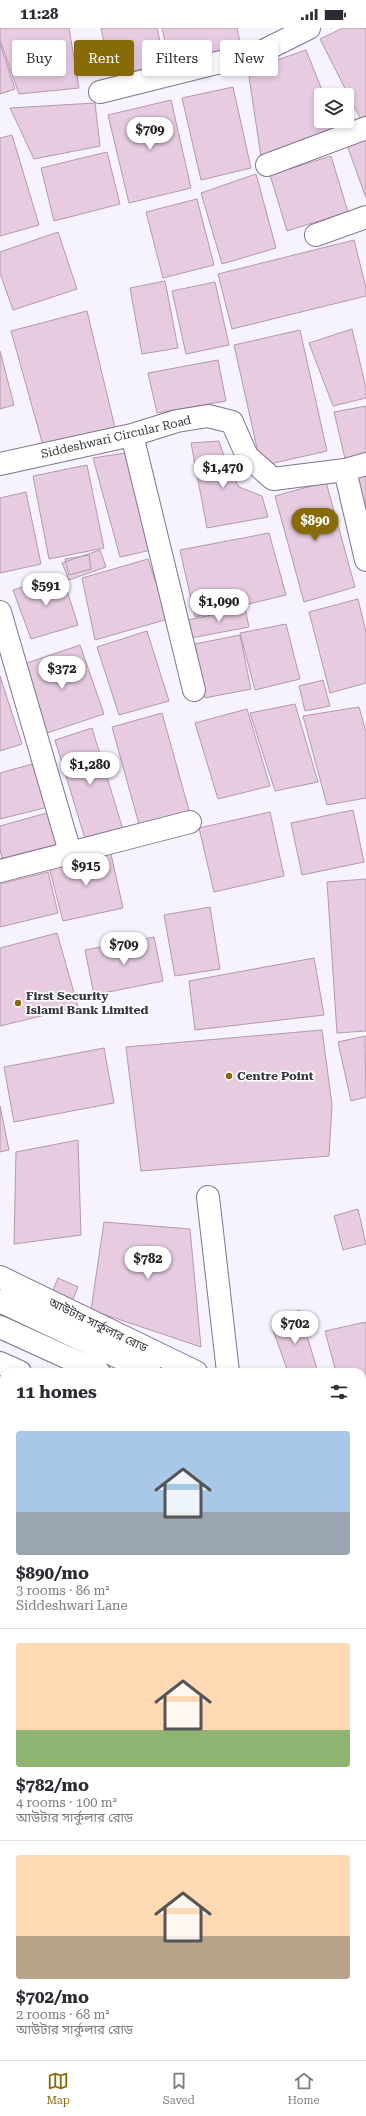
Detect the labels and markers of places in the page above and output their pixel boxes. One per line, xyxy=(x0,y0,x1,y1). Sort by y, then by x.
pin: $709 xyxy=(126,117,174,151)
pin: $1,470 xyxy=(190,455,256,489)
pin: $890 xyxy=(291,508,339,542)
pin: $591 xyxy=(22,573,70,607)
pin: $1,090 xyxy=(186,589,252,623)
pin: $372 xyxy=(38,656,86,690)
pin: $1,280 xyxy=(57,752,123,786)
pin: $915 xyxy=(62,853,110,887)
pin: $709 xyxy=(100,932,148,966)
place label: First Security Islami Bank Limited xyxy=(26,989,149,1017)
marker: First Security Islami Bank Limited xyxy=(13,998,23,1008)
place label: Centre Point xyxy=(237,1069,314,1083)
marker: Centre Point xyxy=(224,1071,234,1081)
pin: $782 xyxy=(124,1246,172,1280)
pin: $702 xyxy=(271,1311,319,1345)

